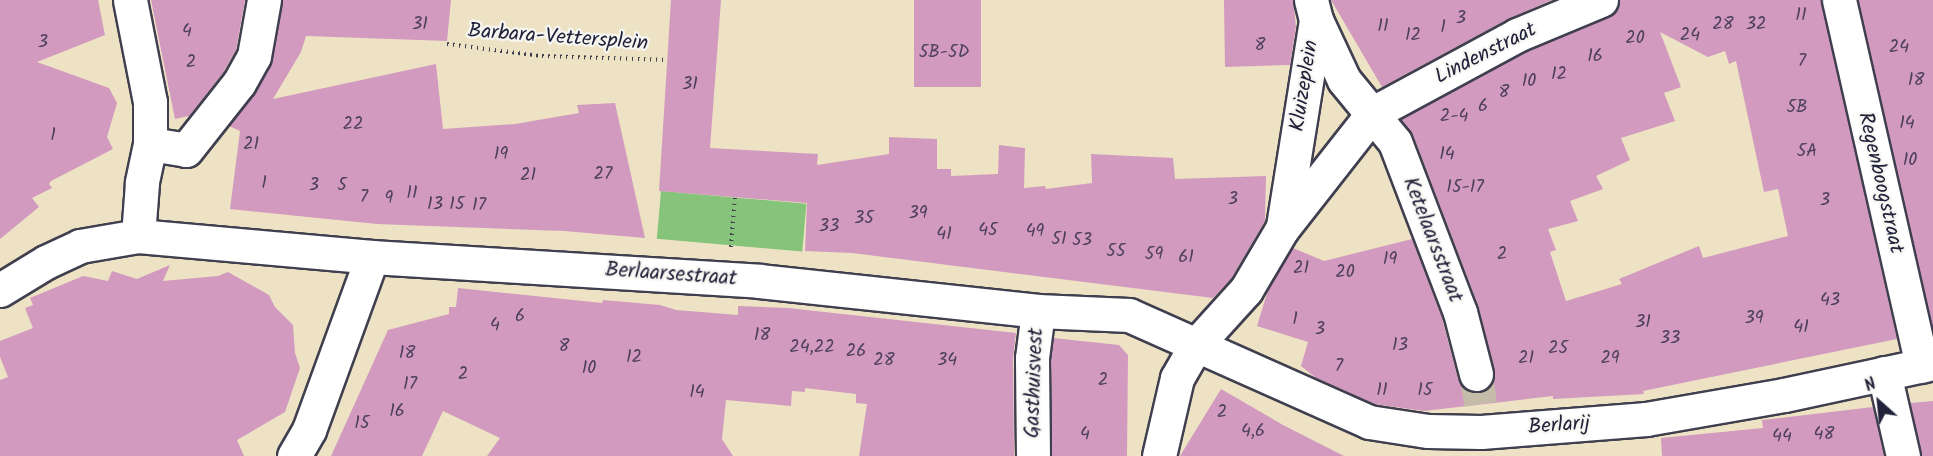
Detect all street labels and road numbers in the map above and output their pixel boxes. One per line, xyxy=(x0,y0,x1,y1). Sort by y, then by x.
street label: Lindenstraat xyxy=(1431,18,1541,90)
street label: Barbara-Vettersplein xyxy=(467,19,649,57)
street label: Kluizeplein xyxy=(1285,39,1325,133)
street label: Regenboogstraat xyxy=(1852,110,1908,256)
street label: Ketelaarsstraat xyxy=(1397,174,1467,306)
street label: Berlaarsestraat xyxy=(604,258,738,292)
street label: Gasthuisvest xyxy=(1020,327,1050,439)
street label: Berlarij xyxy=(1527,411,1591,441)

